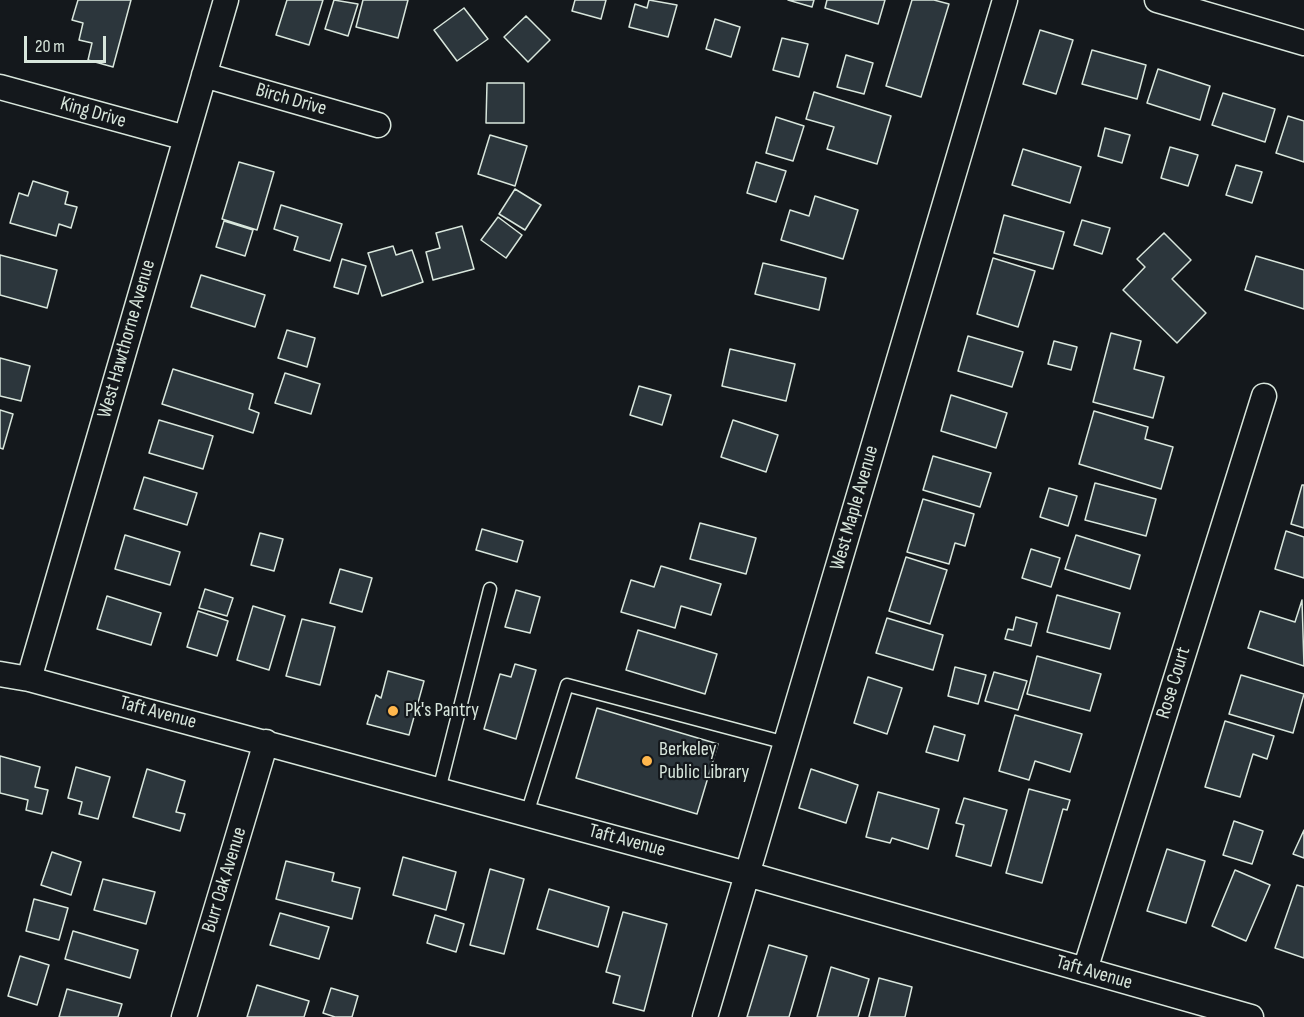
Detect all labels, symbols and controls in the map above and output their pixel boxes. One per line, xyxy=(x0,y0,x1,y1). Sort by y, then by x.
scale bar xyxy=(27,24,110,62)
text: 20 m xyxy=(35,36,65,57)
street label: Birch Drive xyxy=(253,78,329,122)
street label: King Drive xyxy=(57,92,129,134)
street label: West Hawthorne Avenue xyxy=(93,257,161,421)
street label: West Maple Avenue xyxy=(826,443,884,573)
street label: Rose Court xyxy=(1152,644,1196,722)
street label: Taft Avenue xyxy=(117,691,199,735)
place label: Pk's Pantry xyxy=(405,699,479,723)
marker: Pk's Pantry xyxy=(386,704,400,718)
place label: Berkeley Public Library xyxy=(659,738,749,785)
marker: Berkeley Public Library xyxy=(640,754,654,768)
street label: Taft Avenue xyxy=(586,819,668,863)
street label: Burr Oak Avenue xyxy=(198,824,252,936)
street label: Taft Avenue xyxy=(1053,951,1135,995)

